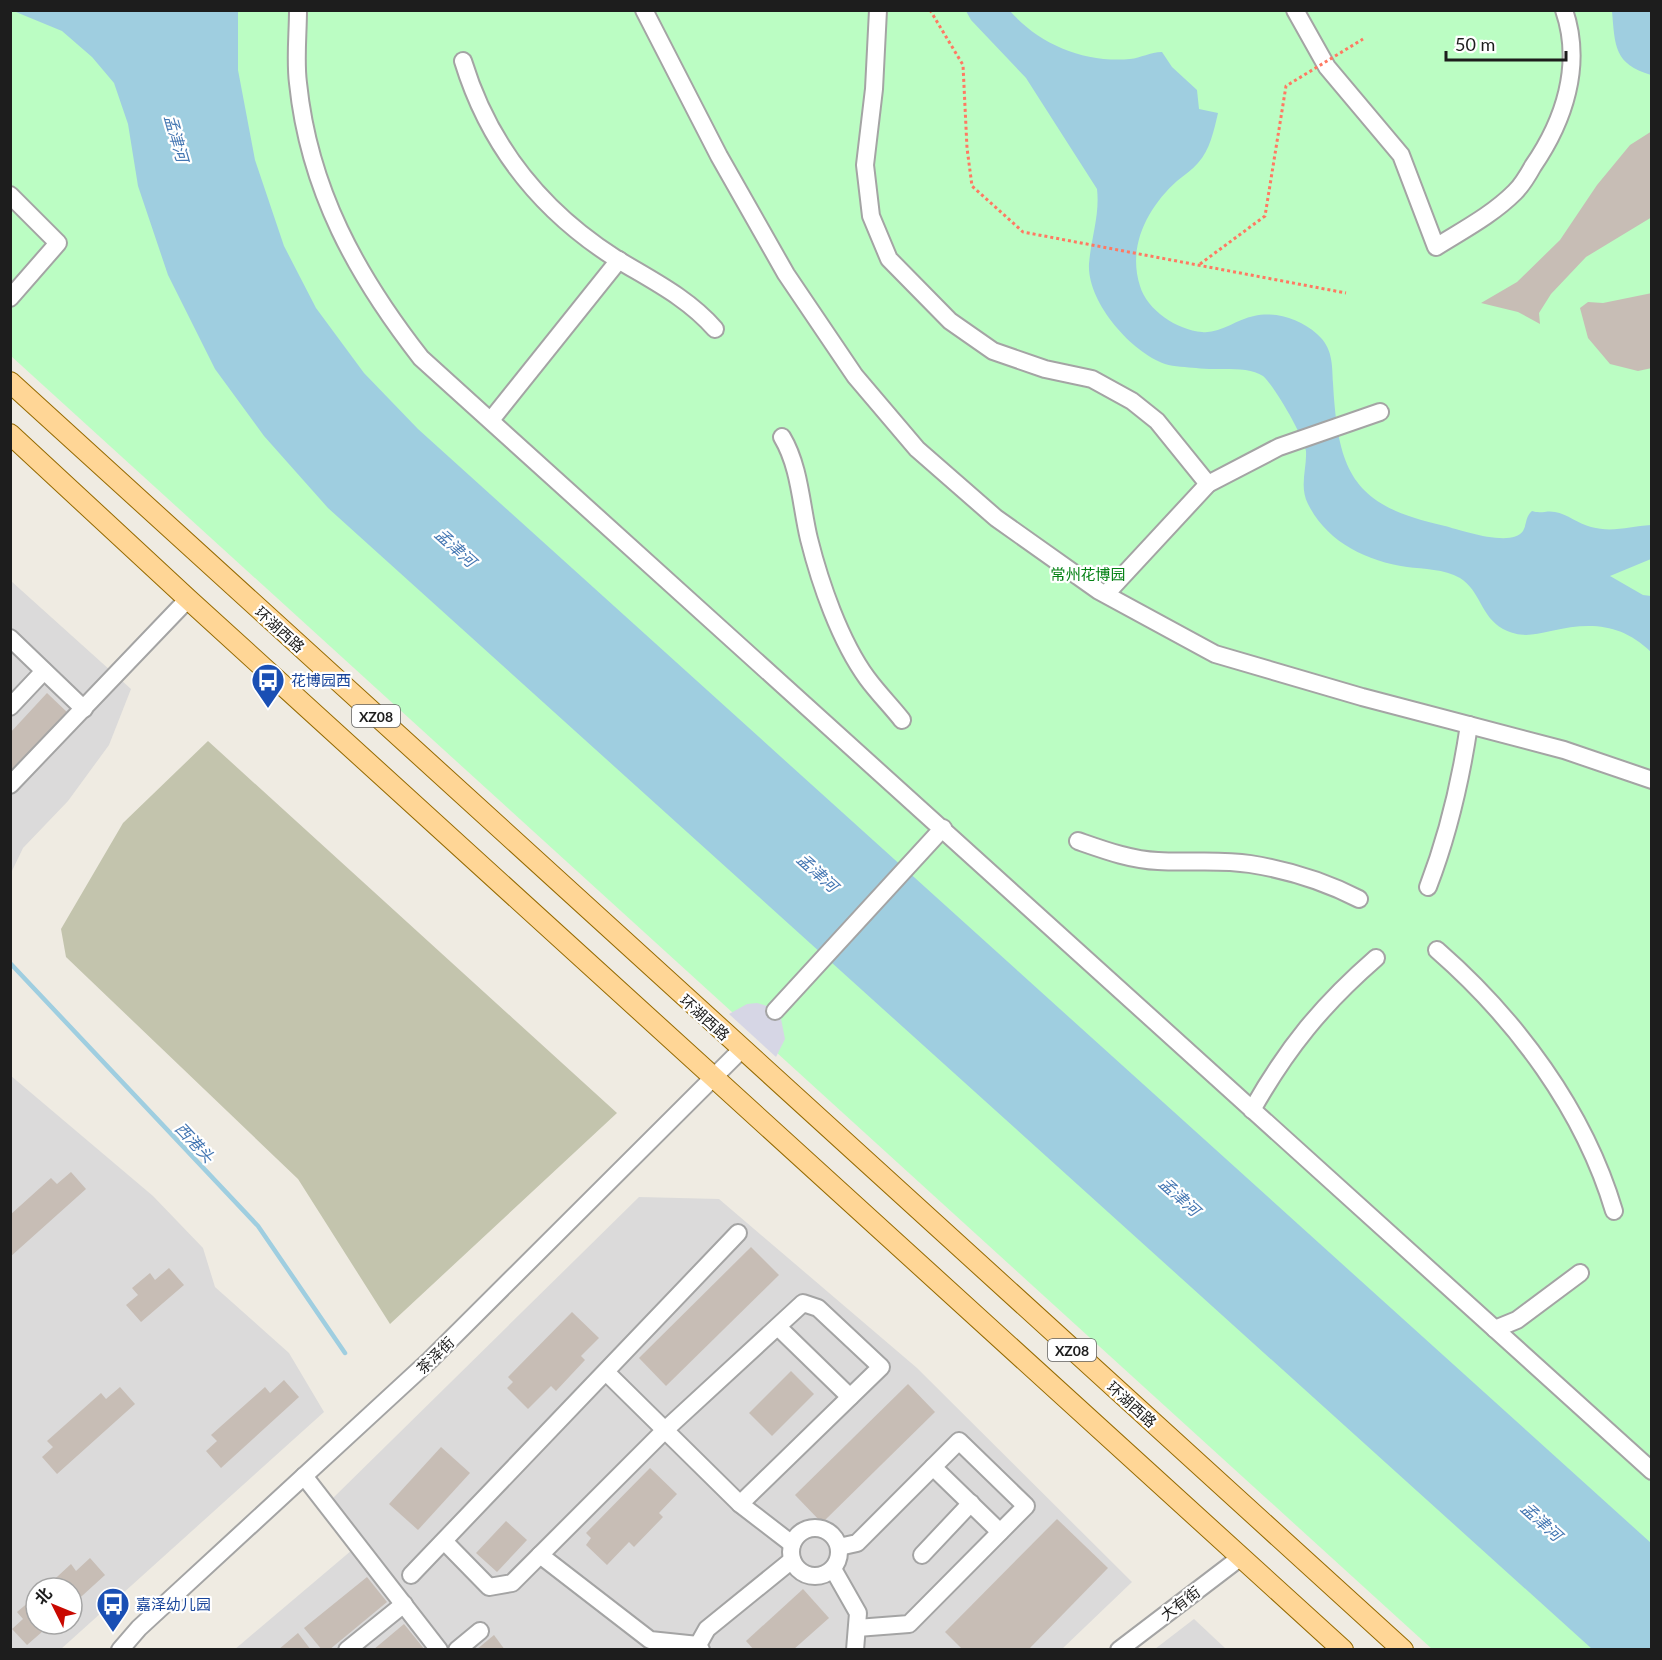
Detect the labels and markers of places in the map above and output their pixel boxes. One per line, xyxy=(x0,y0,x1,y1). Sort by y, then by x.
bus stop icon: 花博园西 xyxy=(250,662,286,709)
place label: 花博园西 xyxy=(291,671,351,689)
bus stop icon: 嘉泽幼儿园 xyxy=(95,1586,131,1633)
place label: 嘉泽幼儿园 xyxy=(136,1595,211,1613)

